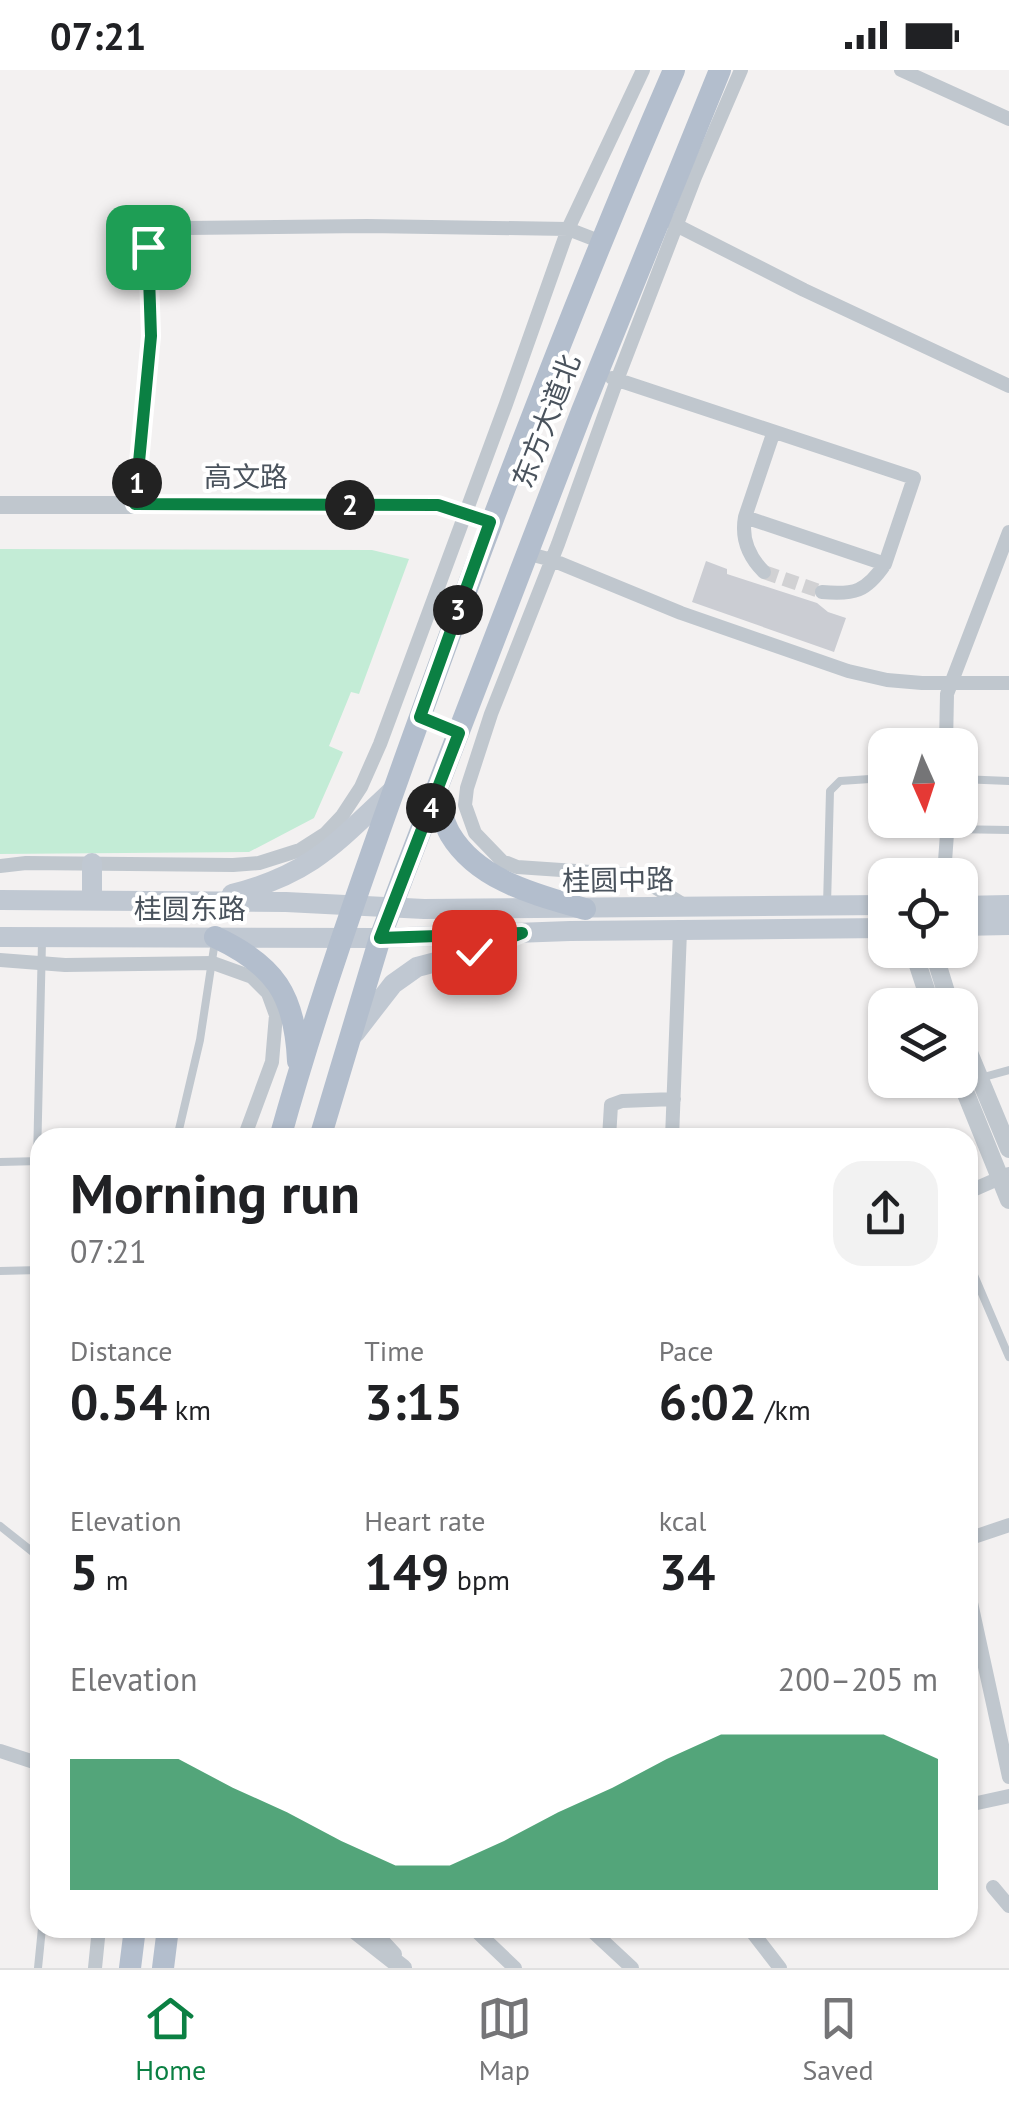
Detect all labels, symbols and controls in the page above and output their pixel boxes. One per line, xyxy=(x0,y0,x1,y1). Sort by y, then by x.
text: 07:21 xyxy=(50,11,146,60)
pin xyxy=(106,205,191,290)
icon: arrive xyxy=(121,220,176,275)
street label: 东方大道北 xyxy=(503,349,588,493)
pin: 1 xyxy=(112,458,162,508)
street label: 高文路 xyxy=(204,458,288,495)
text: 1 xyxy=(129,464,145,501)
pin: 2 xyxy=(325,480,375,530)
text: 2 xyxy=(342,486,358,523)
pin: 3 xyxy=(433,585,483,635)
text: 3 xyxy=(450,591,466,628)
north arrow xyxy=(868,728,978,838)
map controls xyxy=(868,728,978,1098)
pin: 4 xyxy=(406,783,456,833)
text: 4 xyxy=(423,789,439,826)
button: locate xyxy=(868,858,978,968)
street label: 桂圆中路 xyxy=(562,860,674,899)
street label: 桂圆东路 xyxy=(134,890,246,927)
pin xyxy=(432,910,517,995)
icon: check xyxy=(447,925,502,980)
button: layers xyxy=(868,988,978,1098)
text: Morning run xyxy=(70,1157,360,1228)
button: share xyxy=(833,1161,938,1266)
text: 07:21 xyxy=(70,1230,147,1272)
text: Distance xyxy=(70,1332,173,1369)
text: Time xyxy=(364,1332,424,1369)
text: Pace xyxy=(659,1332,713,1369)
text: 0.54 xyxy=(70,1369,167,1434)
text: 3:15 xyxy=(364,1369,463,1434)
text: 6:02 xyxy=(659,1369,757,1434)
text: km xyxy=(167,1391,211,1428)
text: /km xyxy=(757,1391,811,1428)
text: Elevation xyxy=(70,1502,182,1539)
text: Heart rate xyxy=(364,1502,485,1539)
text: kcal xyxy=(659,1502,706,1539)
text: 5 xyxy=(70,1539,98,1604)
text: 149 xyxy=(364,1539,449,1604)
text: 34 xyxy=(659,1539,715,1604)
text: m xyxy=(98,1561,129,1598)
text: bpm xyxy=(449,1561,510,1598)
text: Elevation xyxy=(70,1658,197,1700)
text: 200–205 m xyxy=(778,1658,938,1700)
tab: Home xyxy=(135,1991,206,2088)
tab: Map xyxy=(477,1991,532,2088)
tab: Saved xyxy=(802,1991,874,2088)

